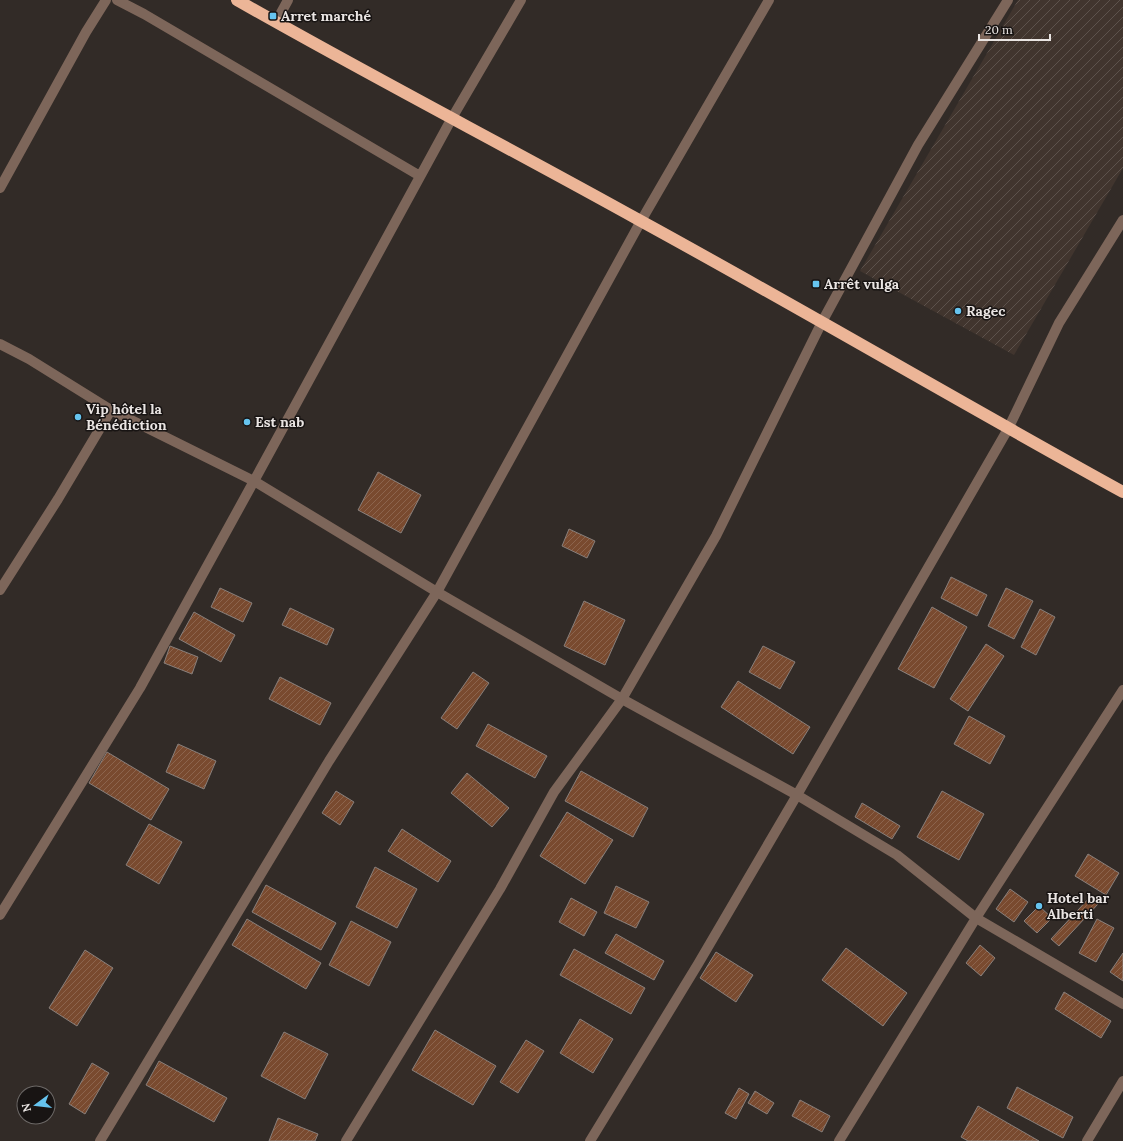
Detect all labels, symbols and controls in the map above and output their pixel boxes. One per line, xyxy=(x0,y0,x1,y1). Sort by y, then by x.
place label: Arret marché xyxy=(281,7,371,25)
marker: Arret marché xyxy=(268,11,278,21)
scale bar xyxy=(979,16,1050,42)
text: 20 m xyxy=(985,22,1013,37)
place label: Arrêt vulga xyxy=(824,275,900,293)
marker: Arrêt vulga xyxy=(811,279,821,289)
place label: Ragec xyxy=(966,302,1006,320)
marker: Ragec xyxy=(953,306,963,316)
place label: Vip hôtel la Bénédiction xyxy=(86,400,167,434)
marker: Vip hôtel la Bénédiction xyxy=(73,412,83,422)
place label: Est nab xyxy=(255,413,304,431)
marker: Est nab xyxy=(242,417,252,427)
place label: Hotel bar Alberti xyxy=(1047,889,1110,923)
marker: Hotel bar Alberti xyxy=(1034,901,1044,911)
north arrow xyxy=(16,1085,56,1125)
text: N xyxy=(18,1101,34,1114)

